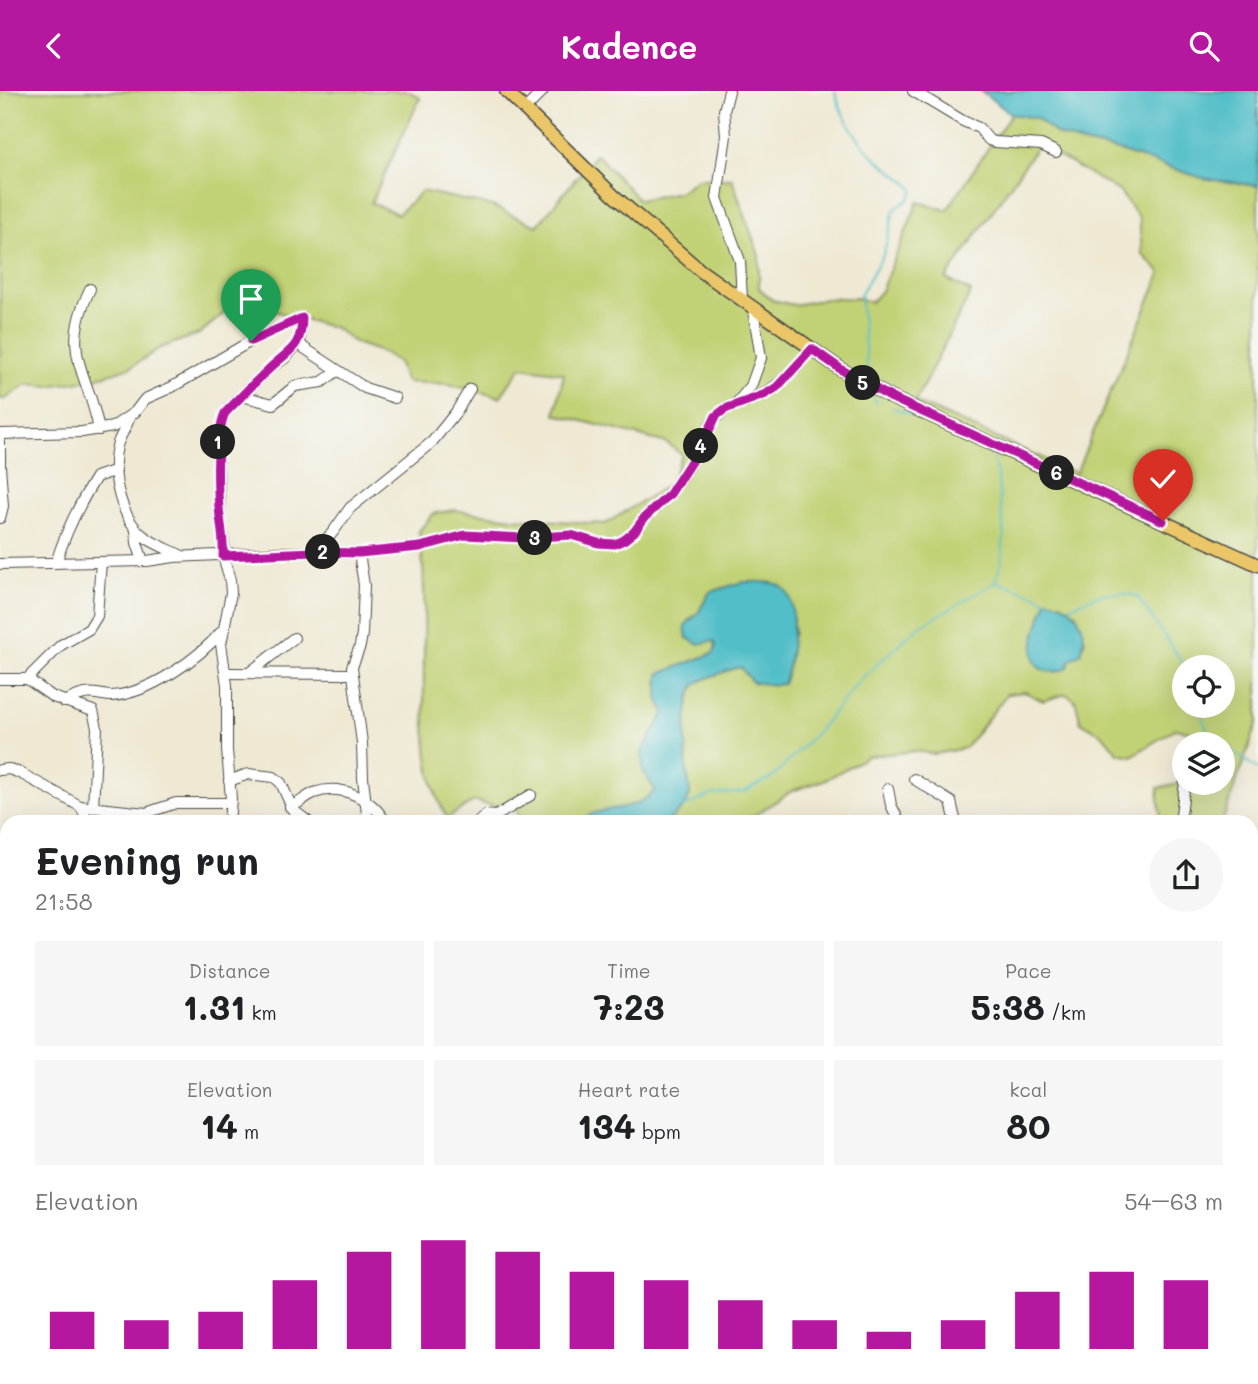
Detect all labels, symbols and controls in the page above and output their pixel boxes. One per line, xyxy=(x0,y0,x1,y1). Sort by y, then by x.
text: Kadence xyxy=(561,25,697,67)
icon: back xyxy=(35,27,73,65)
icon: search xyxy=(1185,27,1223,65)
pin xyxy=(221,269,281,341)
icon: arrive xyxy=(232,280,270,318)
pin: 5 xyxy=(846,365,880,401)
text: 5 xyxy=(857,370,868,395)
pin: 1 xyxy=(200,425,235,459)
text: 1 xyxy=(213,429,222,454)
pin: 4 xyxy=(684,429,718,463)
text: 4 xyxy=(694,433,707,458)
pin xyxy=(1133,449,1193,521)
pin: 6 xyxy=(1040,455,1074,491)
text: 6 xyxy=(1051,460,1062,485)
icon: check xyxy=(1144,460,1182,498)
pin: 3 xyxy=(518,521,552,555)
text: 3 xyxy=(529,525,540,550)
pin: 2 xyxy=(306,535,340,569)
text: 2 xyxy=(317,539,328,564)
map controls xyxy=(1172,655,1235,795)
button: locate xyxy=(1172,655,1235,718)
button: layers xyxy=(1172,732,1235,795)
text: Evening run xyxy=(35,835,259,885)
button: share xyxy=(1149,838,1223,912)
text: 21:58 xyxy=(35,886,93,916)
text: Distance xyxy=(189,958,271,983)
text: Time xyxy=(607,958,651,983)
text: Pace xyxy=(1005,958,1052,983)
text: 1.31 xyxy=(183,983,245,1029)
text: 7:23 xyxy=(593,983,665,1029)
text: 5:38 xyxy=(971,983,1045,1029)
text: km xyxy=(245,1000,277,1025)
text: /km xyxy=(1045,1000,1086,1025)
text: Elevation xyxy=(187,1077,272,1102)
text: Heart rate xyxy=(578,1077,680,1102)
text: kcal xyxy=(1009,1077,1047,1102)
text: 14 xyxy=(200,1102,238,1148)
text: 134 xyxy=(577,1102,636,1148)
text: 80 xyxy=(1006,1102,1050,1148)
text: m xyxy=(238,1119,259,1144)
text: bpm xyxy=(636,1119,681,1144)
text: Elevation xyxy=(35,1186,138,1216)
text: 54–63 m xyxy=(1124,1186,1223,1216)

